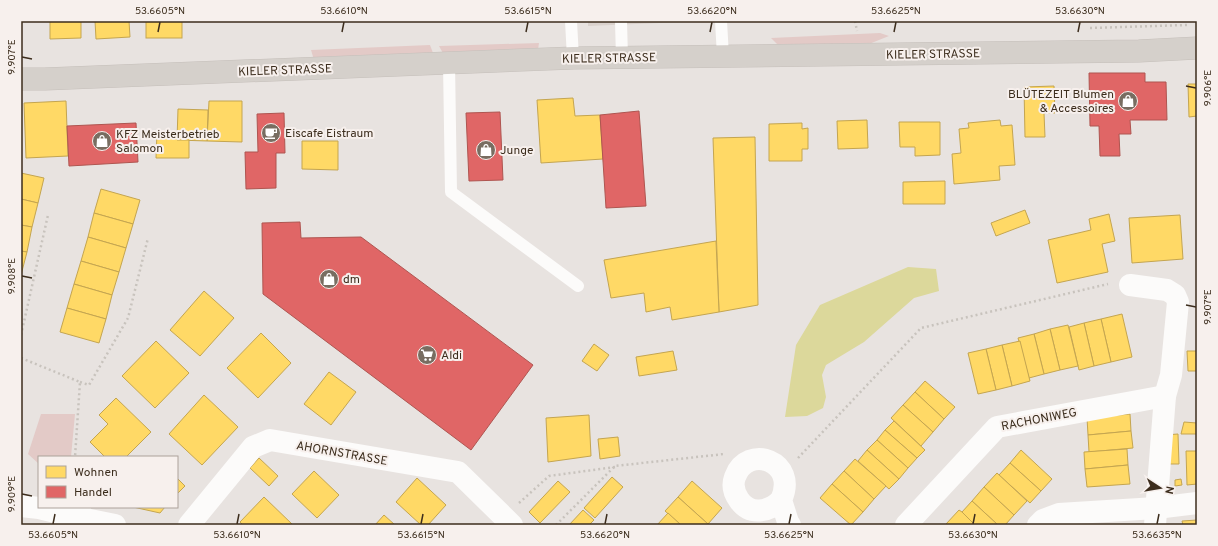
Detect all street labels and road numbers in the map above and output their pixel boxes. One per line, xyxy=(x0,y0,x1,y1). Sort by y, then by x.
street label: KIELER STRASSE xyxy=(886,46,980,64)
street label: KIELER STRASSE xyxy=(562,50,656,68)
street label: KIELER STRASSE xyxy=(238,61,332,81)
street label: RACHONIWEG xyxy=(1000,405,1078,435)
street label: AHORNSTRASSE xyxy=(295,438,389,470)

